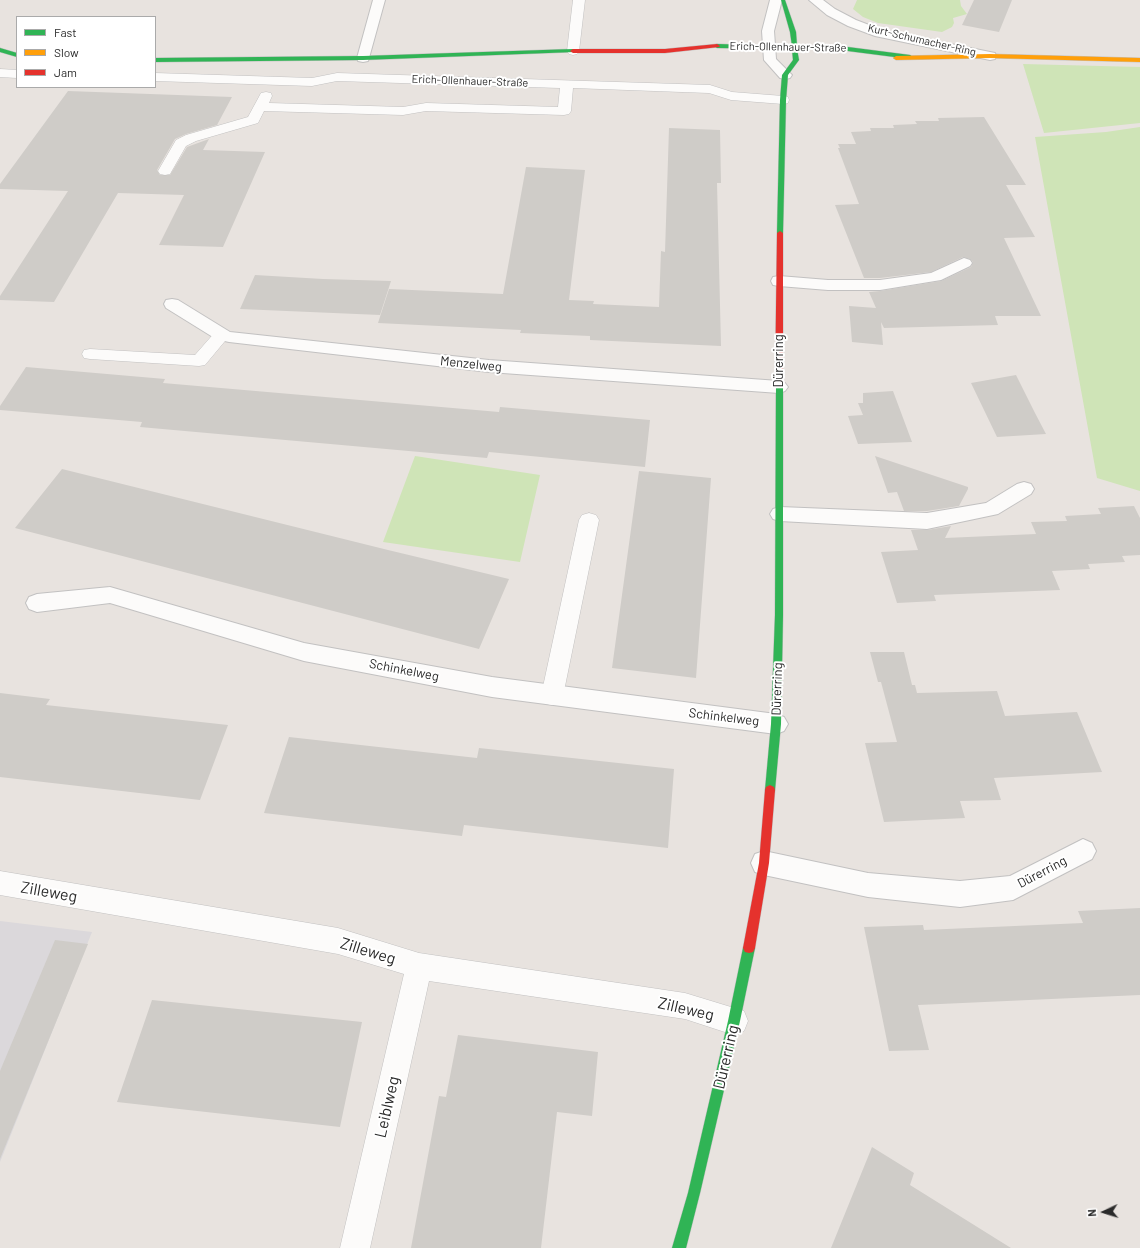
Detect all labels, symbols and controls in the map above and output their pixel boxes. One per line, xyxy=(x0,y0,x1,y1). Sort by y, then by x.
legend xyxy=(16,16,156,88)
street label: Kurt-Schumacher-Ring xyxy=(867,21,977,59)
text: Fast xyxy=(54,25,77,39)
street label: Erich-Ollenhauer-Straße xyxy=(730,39,846,55)
text: Slow xyxy=(54,45,79,59)
text: Jam xyxy=(54,65,77,79)
street label: Erich-Ollenhauer-Straße xyxy=(411,72,529,90)
street label: Dürerring xyxy=(771,334,787,388)
street label: Menzelweg xyxy=(439,353,503,375)
street label: Schinkelweg xyxy=(368,656,440,684)
street label: Dürerring xyxy=(768,662,786,716)
street label: Schinkelweg xyxy=(688,705,760,729)
street label: Dürerring xyxy=(1015,853,1069,891)
street label: Zilleweg xyxy=(19,878,79,906)
street label: Zilleweg xyxy=(338,934,398,968)
street label: Zilleweg xyxy=(656,993,716,1025)
street label: Dürerring xyxy=(709,1023,743,1091)
street label: Leiblweg xyxy=(371,1074,403,1140)
north arrow xyxy=(1084,1192,1124,1232)
text: N xyxy=(1085,1209,1098,1217)

